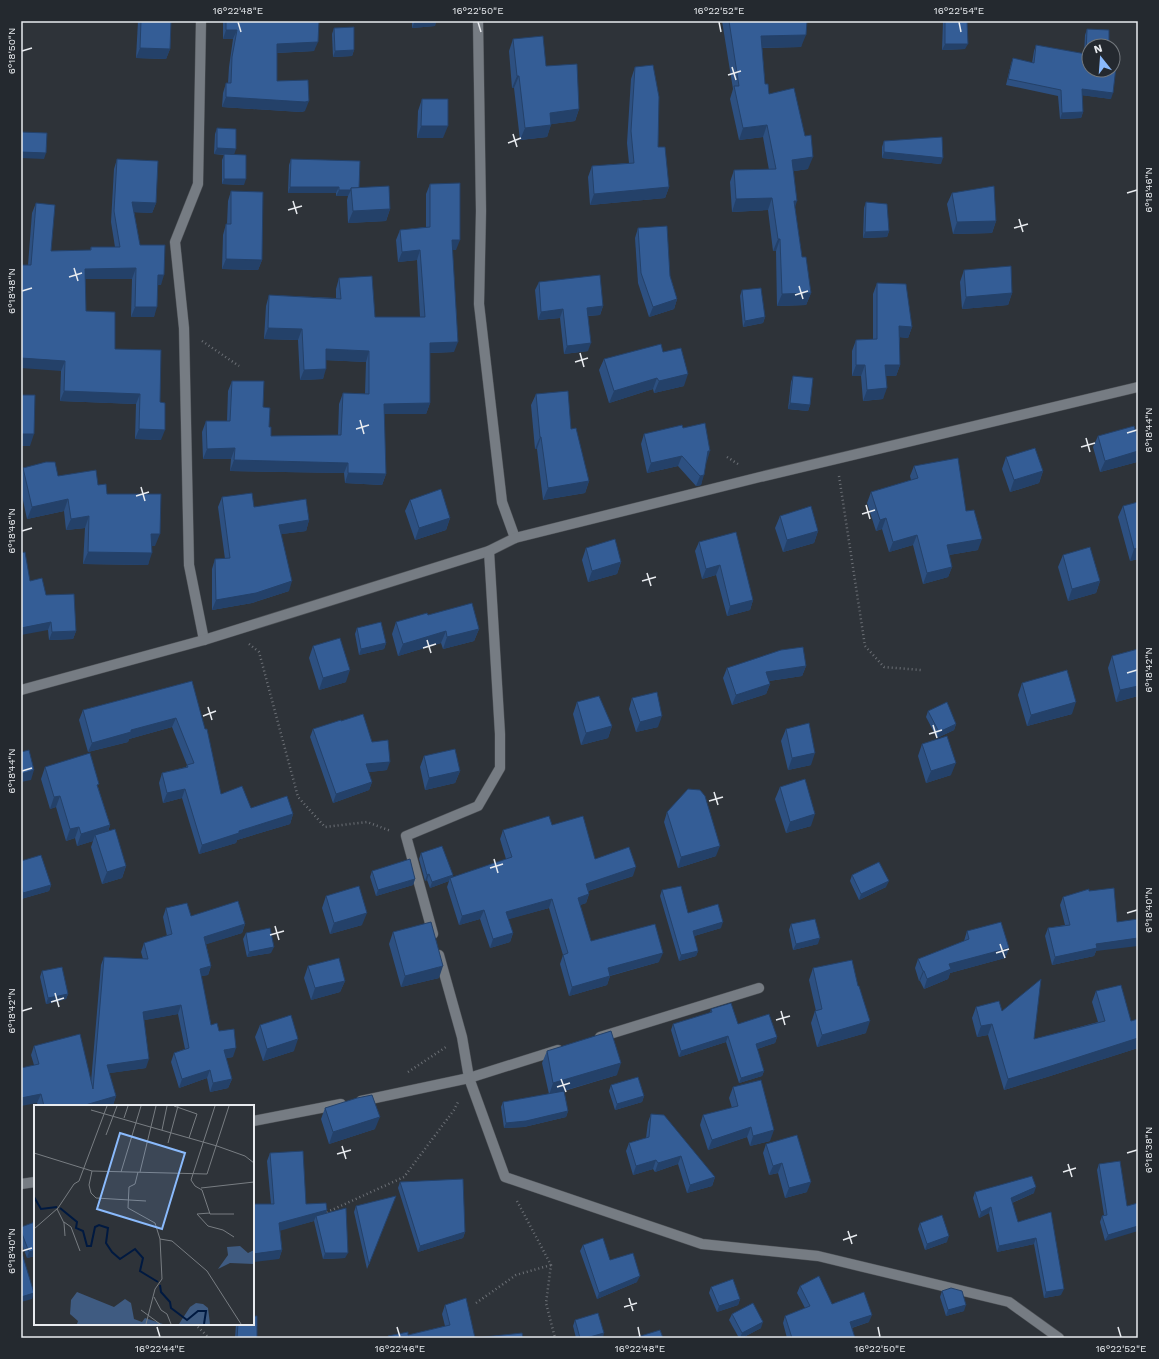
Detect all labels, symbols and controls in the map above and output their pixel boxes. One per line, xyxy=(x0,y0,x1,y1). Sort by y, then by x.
text: 16°22'48"E xyxy=(213,5,263,16)
text: 16°22'50"E xyxy=(452,5,504,16)
text: 16°22'52"E xyxy=(694,5,744,16)
text: 16°22'54"E xyxy=(934,5,984,16)
text: 6°18'50"N xyxy=(6,28,17,74)
north arrow xyxy=(1081,38,1121,78)
text: N xyxy=(1092,42,1104,56)
text: 6°18'46"N xyxy=(1143,167,1154,213)
text: 6°18'48"N xyxy=(6,268,17,314)
text: 6°18'44"N xyxy=(1143,407,1154,453)
text: 6°18'46"N xyxy=(6,508,17,554)
text: 6°18'42"N xyxy=(1143,647,1154,693)
text: 6°18'44"N xyxy=(6,748,17,794)
text: 6°18'40"N xyxy=(1143,887,1154,933)
text: 6°18'42"N xyxy=(6,988,17,1034)
inset map xyxy=(34,1105,254,1325)
text: 6°18'38"N xyxy=(1143,1127,1154,1173)
text: 6°18'40"N xyxy=(6,1228,17,1274)
text: 16°22'44"E xyxy=(135,1343,185,1354)
text: 16°22'46"E xyxy=(375,1343,425,1354)
text: 16°22'48"E xyxy=(615,1343,665,1354)
text: 16°22'50"E xyxy=(854,1343,906,1354)
text: 16°22'52"E xyxy=(1096,1343,1146,1354)

